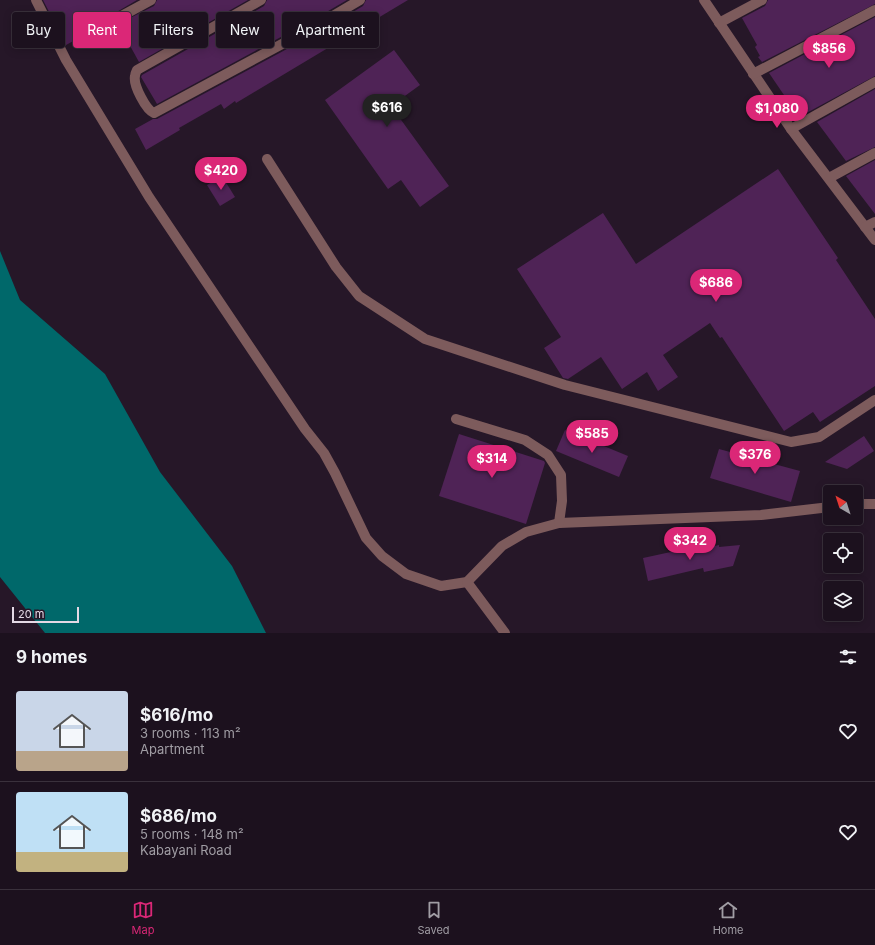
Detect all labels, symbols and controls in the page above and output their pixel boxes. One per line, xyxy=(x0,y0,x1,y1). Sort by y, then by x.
chip: Buy xyxy=(12,12,65,48)
chip: Rent xyxy=(73,12,131,48)
chip: Filters xyxy=(139,12,208,48)
chip: New xyxy=(216,12,274,48)
chip: Apartment xyxy=(282,12,379,48)
pin: $856 xyxy=(805,35,853,69)
text: $856 xyxy=(812,40,846,56)
pin: $616 xyxy=(363,94,411,128)
pin: $1,080 xyxy=(744,95,810,129)
text: $616 xyxy=(371,99,403,115)
text: $1,080 xyxy=(755,100,799,116)
pin: $420 xyxy=(197,157,245,191)
text: $420 xyxy=(204,162,238,178)
pin: $686 xyxy=(692,269,740,303)
text: $686 xyxy=(699,274,733,290)
pin: $585 xyxy=(568,420,616,454)
text: $585 xyxy=(575,425,609,441)
pin: $376 xyxy=(731,441,779,475)
pin: $314 xyxy=(468,445,516,479)
text: $376 xyxy=(739,446,771,462)
text: $314 xyxy=(476,450,508,466)
north arrow xyxy=(823,485,863,525)
map controls xyxy=(823,485,863,621)
pin: $342 xyxy=(666,527,714,561)
text: $342 xyxy=(673,532,707,548)
button: locate xyxy=(823,533,863,573)
button: layers xyxy=(823,581,863,621)
scale bar xyxy=(12,605,79,624)
text: 20 m xyxy=(18,607,44,621)
icon: filters xyxy=(837,646,859,668)
text: 9 homes xyxy=(16,647,87,667)
text: $616/mo xyxy=(140,705,213,725)
icon: home xyxy=(48,707,96,755)
icon: heart xyxy=(837,720,859,742)
text: 3 rooms · 113 m² xyxy=(140,725,241,741)
text: Apartment xyxy=(140,741,205,757)
text: $686/mo xyxy=(140,806,217,826)
icon: home xyxy=(48,808,96,856)
icon: heart xyxy=(837,821,859,843)
text: 5 rooms · 148 m² xyxy=(140,826,244,842)
text: Kabayani Road xyxy=(140,842,232,858)
tab: Map xyxy=(132,899,154,937)
tab: Saved xyxy=(417,899,450,937)
tab: Home xyxy=(713,899,743,937)

